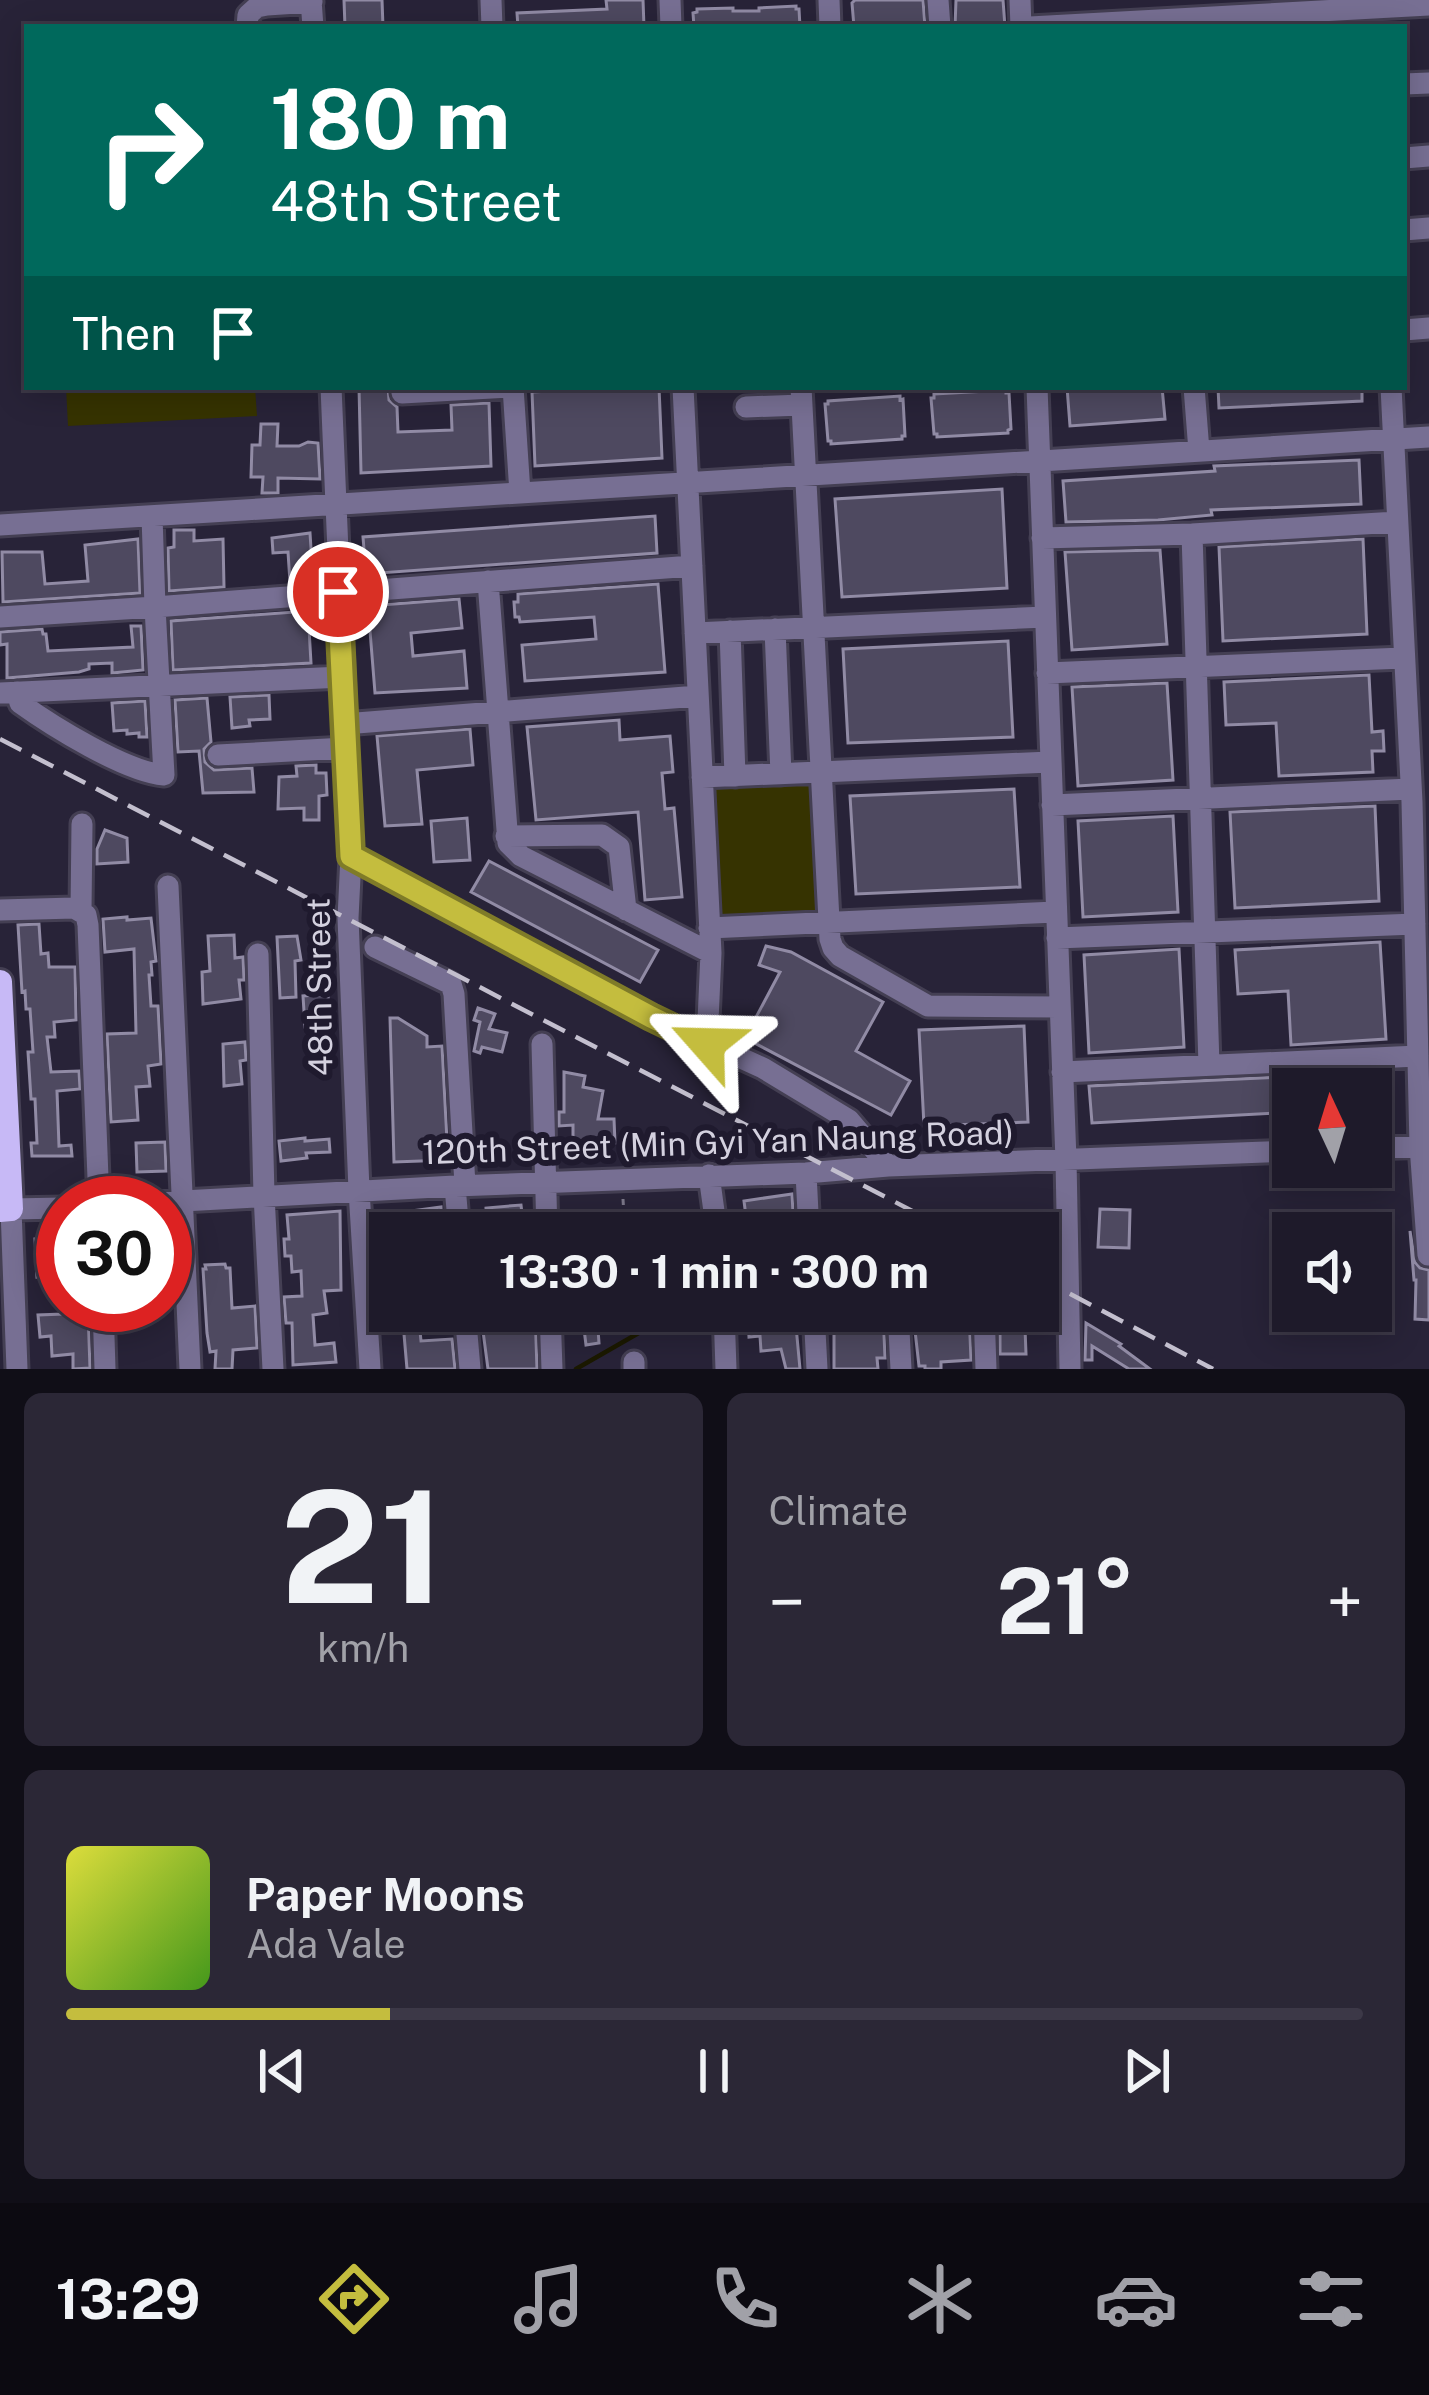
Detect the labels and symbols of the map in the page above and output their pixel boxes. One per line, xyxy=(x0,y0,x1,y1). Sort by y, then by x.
pin xyxy=(287,541,389,643)
street label: 48th Street xyxy=(298,897,340,1077)
position arrow xyxy=(644,981,770,1107)
north arrow xyxy=(1272,1068,1392,1188)
street label: 120th Street (Min Gyi Yan Naung Road) xyxy=(422,1113,1014,1171)
speed limit sign: 30 xyxy=(36,1176,192,1332)

